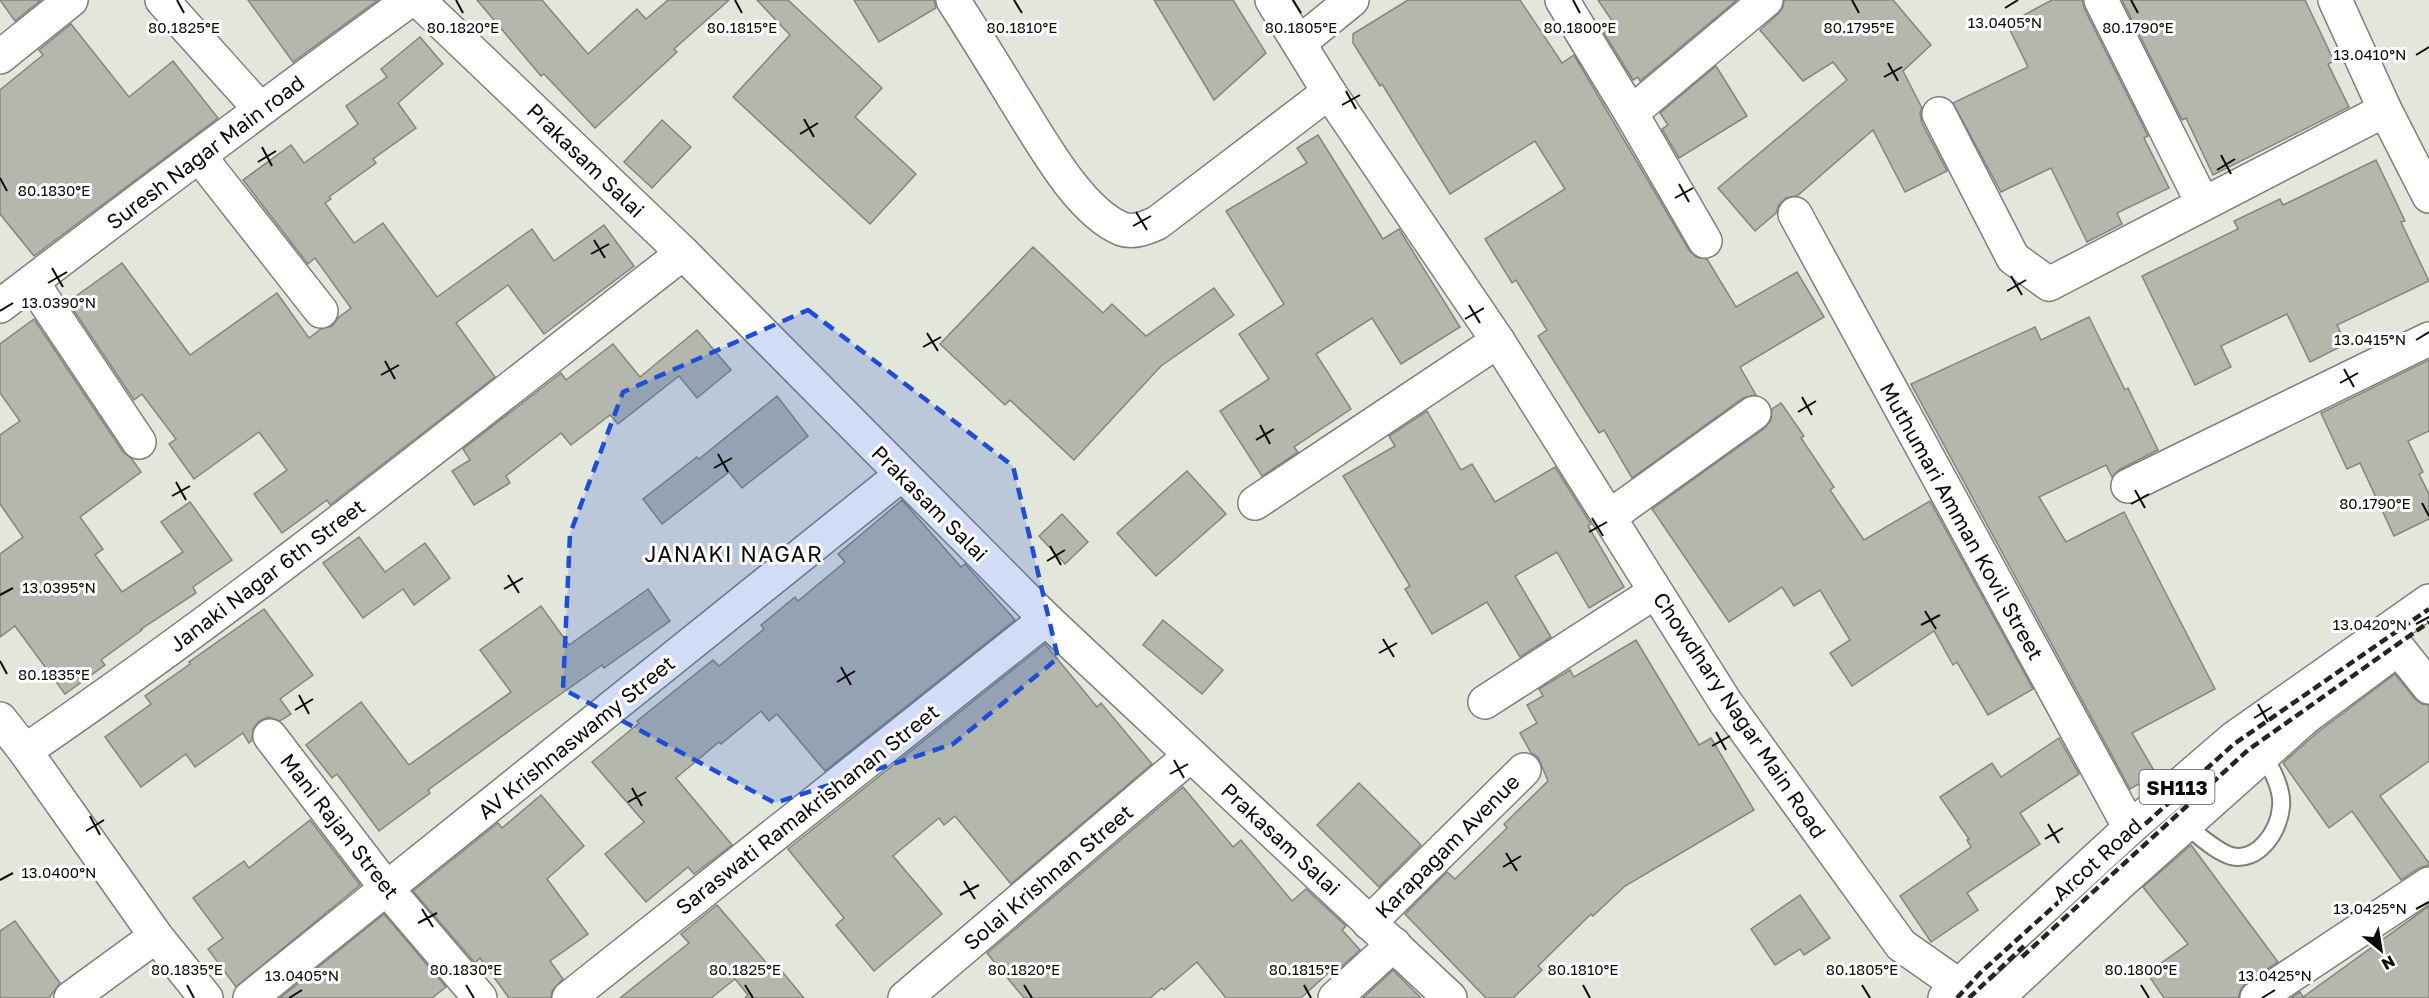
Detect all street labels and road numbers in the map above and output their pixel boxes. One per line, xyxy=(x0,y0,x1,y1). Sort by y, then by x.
street label: Suresh Nagar Main road xyxy=(101,69,309,235)
street label: Prakasam Salai xyxy=(522,97,650,223)
street label: Muthumari Amman Kovil Street xyxy=(1875,378,2049,664)
street label: Prakasam Salai xyxy=(867,440,993,566)
street label: Janaki Nagar 6th Street xyxy=(164,493,370,657)
street label: Chowdhary Nagar Main Road xyxy=(1648,587,1832,843)
street label: AV Krishnaswamy Street xyxy=(472,650,680,824)
street label: Saraswati Ramakrishanan Street xyxy=(670,698,944,920)
street label: Mani Rajan Street xyxy=(275,748,405,904)
street label: Karapagam Avenue xyxy=(1369,768,1525,924)
road number: SH113 xyxy=(2140,770,2214,804)
street label: Prakasam Salai xyxy=(1216,777,1346,901)
street label: Solai Krishnan Street xyxy=(958,799,1138,955)
street label: Arcot Road xyxy=(2047,812,2147,906)

